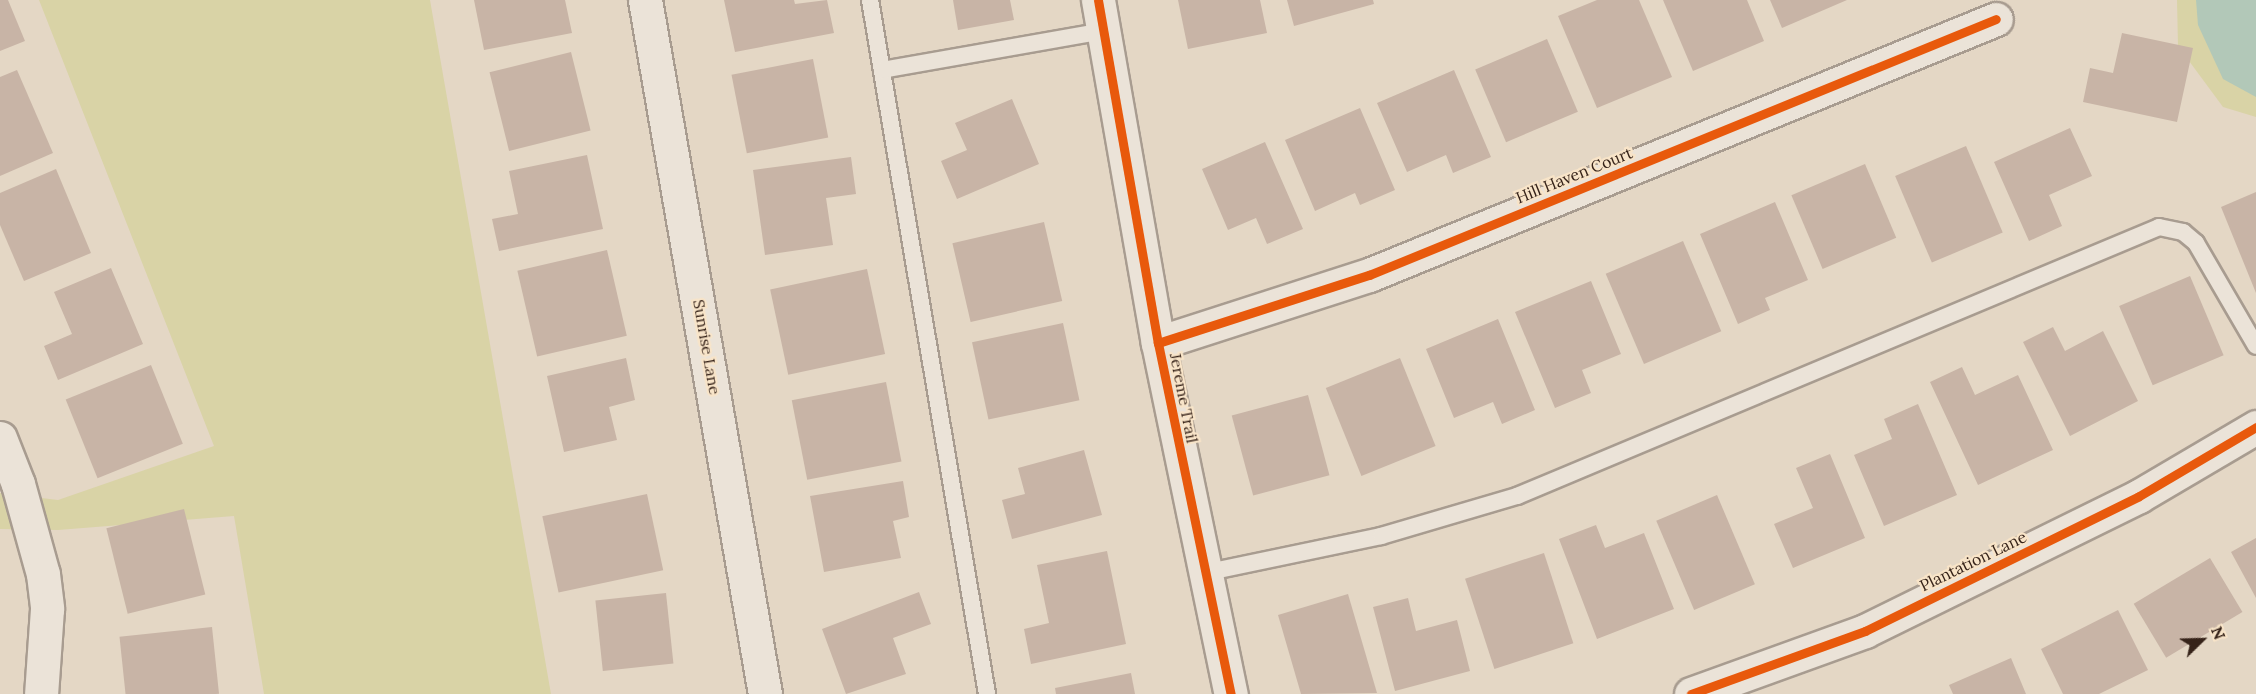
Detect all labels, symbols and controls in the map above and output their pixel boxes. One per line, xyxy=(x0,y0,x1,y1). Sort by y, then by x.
street label: Hill Haven Court xyxy=(1513,143,1635,207)
street label: Sunrise Lane xyxy=(689,298,725,396)
street label: Jereme Trail xyxy=(1166,352,1202,444)
street label: Plantation Lane xyxy=(1917,527,2029,595)
north arrow xyxy=(2172,610,2232,670)
text: N xyxy=(2207,623,2230,643)

